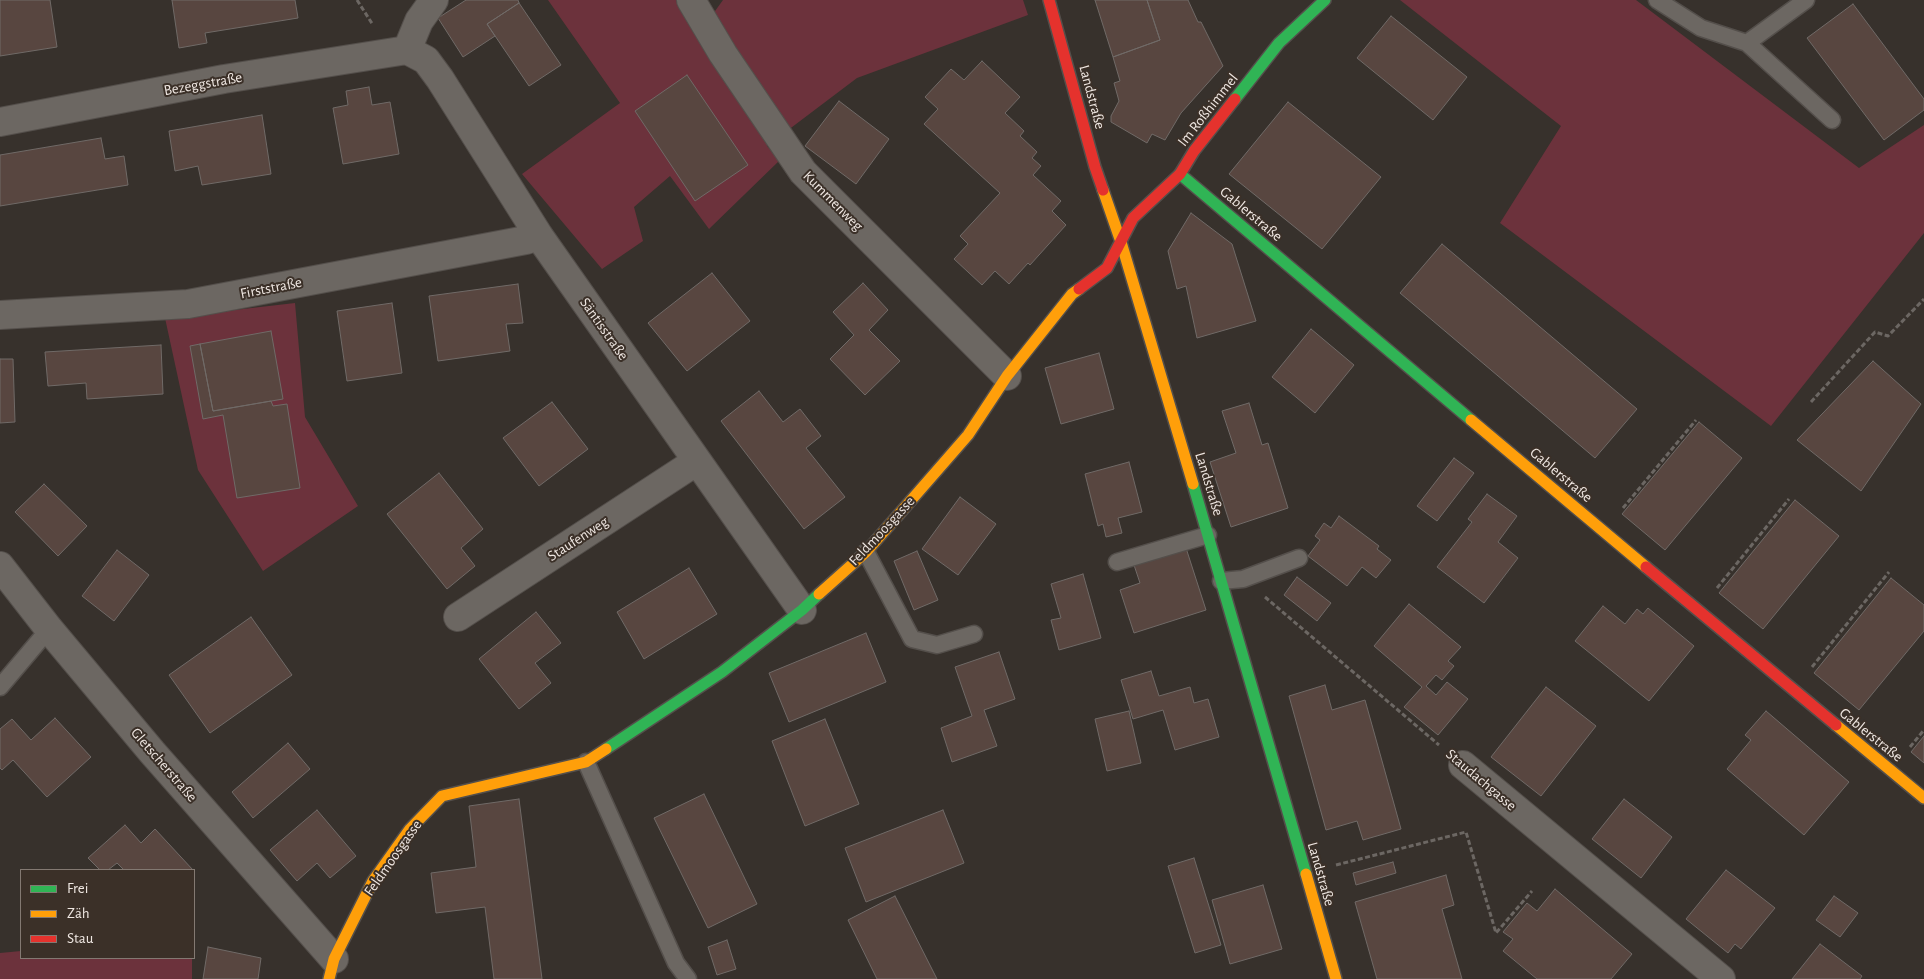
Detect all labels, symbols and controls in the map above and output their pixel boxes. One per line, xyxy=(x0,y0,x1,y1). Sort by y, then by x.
street label: Landstraße xyxy=(1075,63,1109,131)
street label: Bezeggstraße xyxy=(162,68,244,100)
street label: Im Roßhimmel xyxy=(1174,70,1242,150)
street label: Kummenweg xyxy=(799,167,867,235)
street label: Gablerstraße xyxy=(1216,183,1286,245)
street label: Firststraße xyxy=(239,273,303,303)
street label: Säntisstraße xyxy=(576,294,632,364)
street label: Gablerstraße xyxy=(1526,444,1596,506)
street label: Landstraße xyxy=(1191,450,1227,518)
street label: Feldmoosgasse xyxy=(845,492,919,570)
street label: Staufenweg xyxy=(544,513,612,565)
street label: Gablerstraße xyxy=(1836,704,1906,766)
street label: Gletscherstraße xyxy=(127,724,201,806)
street label: Staudachgasse xyxy=(1442,745,1520,815)
street label: Feldmoosgasse xyxy=(360,817,426,899)
street label: Landstraße xyxy=(1303,840,1339,908)
legend xyxy=(20,869,195,959)
text: Frei xyxy=(67,881,88,896)
text: Zäh xyxy=(67,906,90,921)
text: Stau xyxy=(67,931,93,946)

